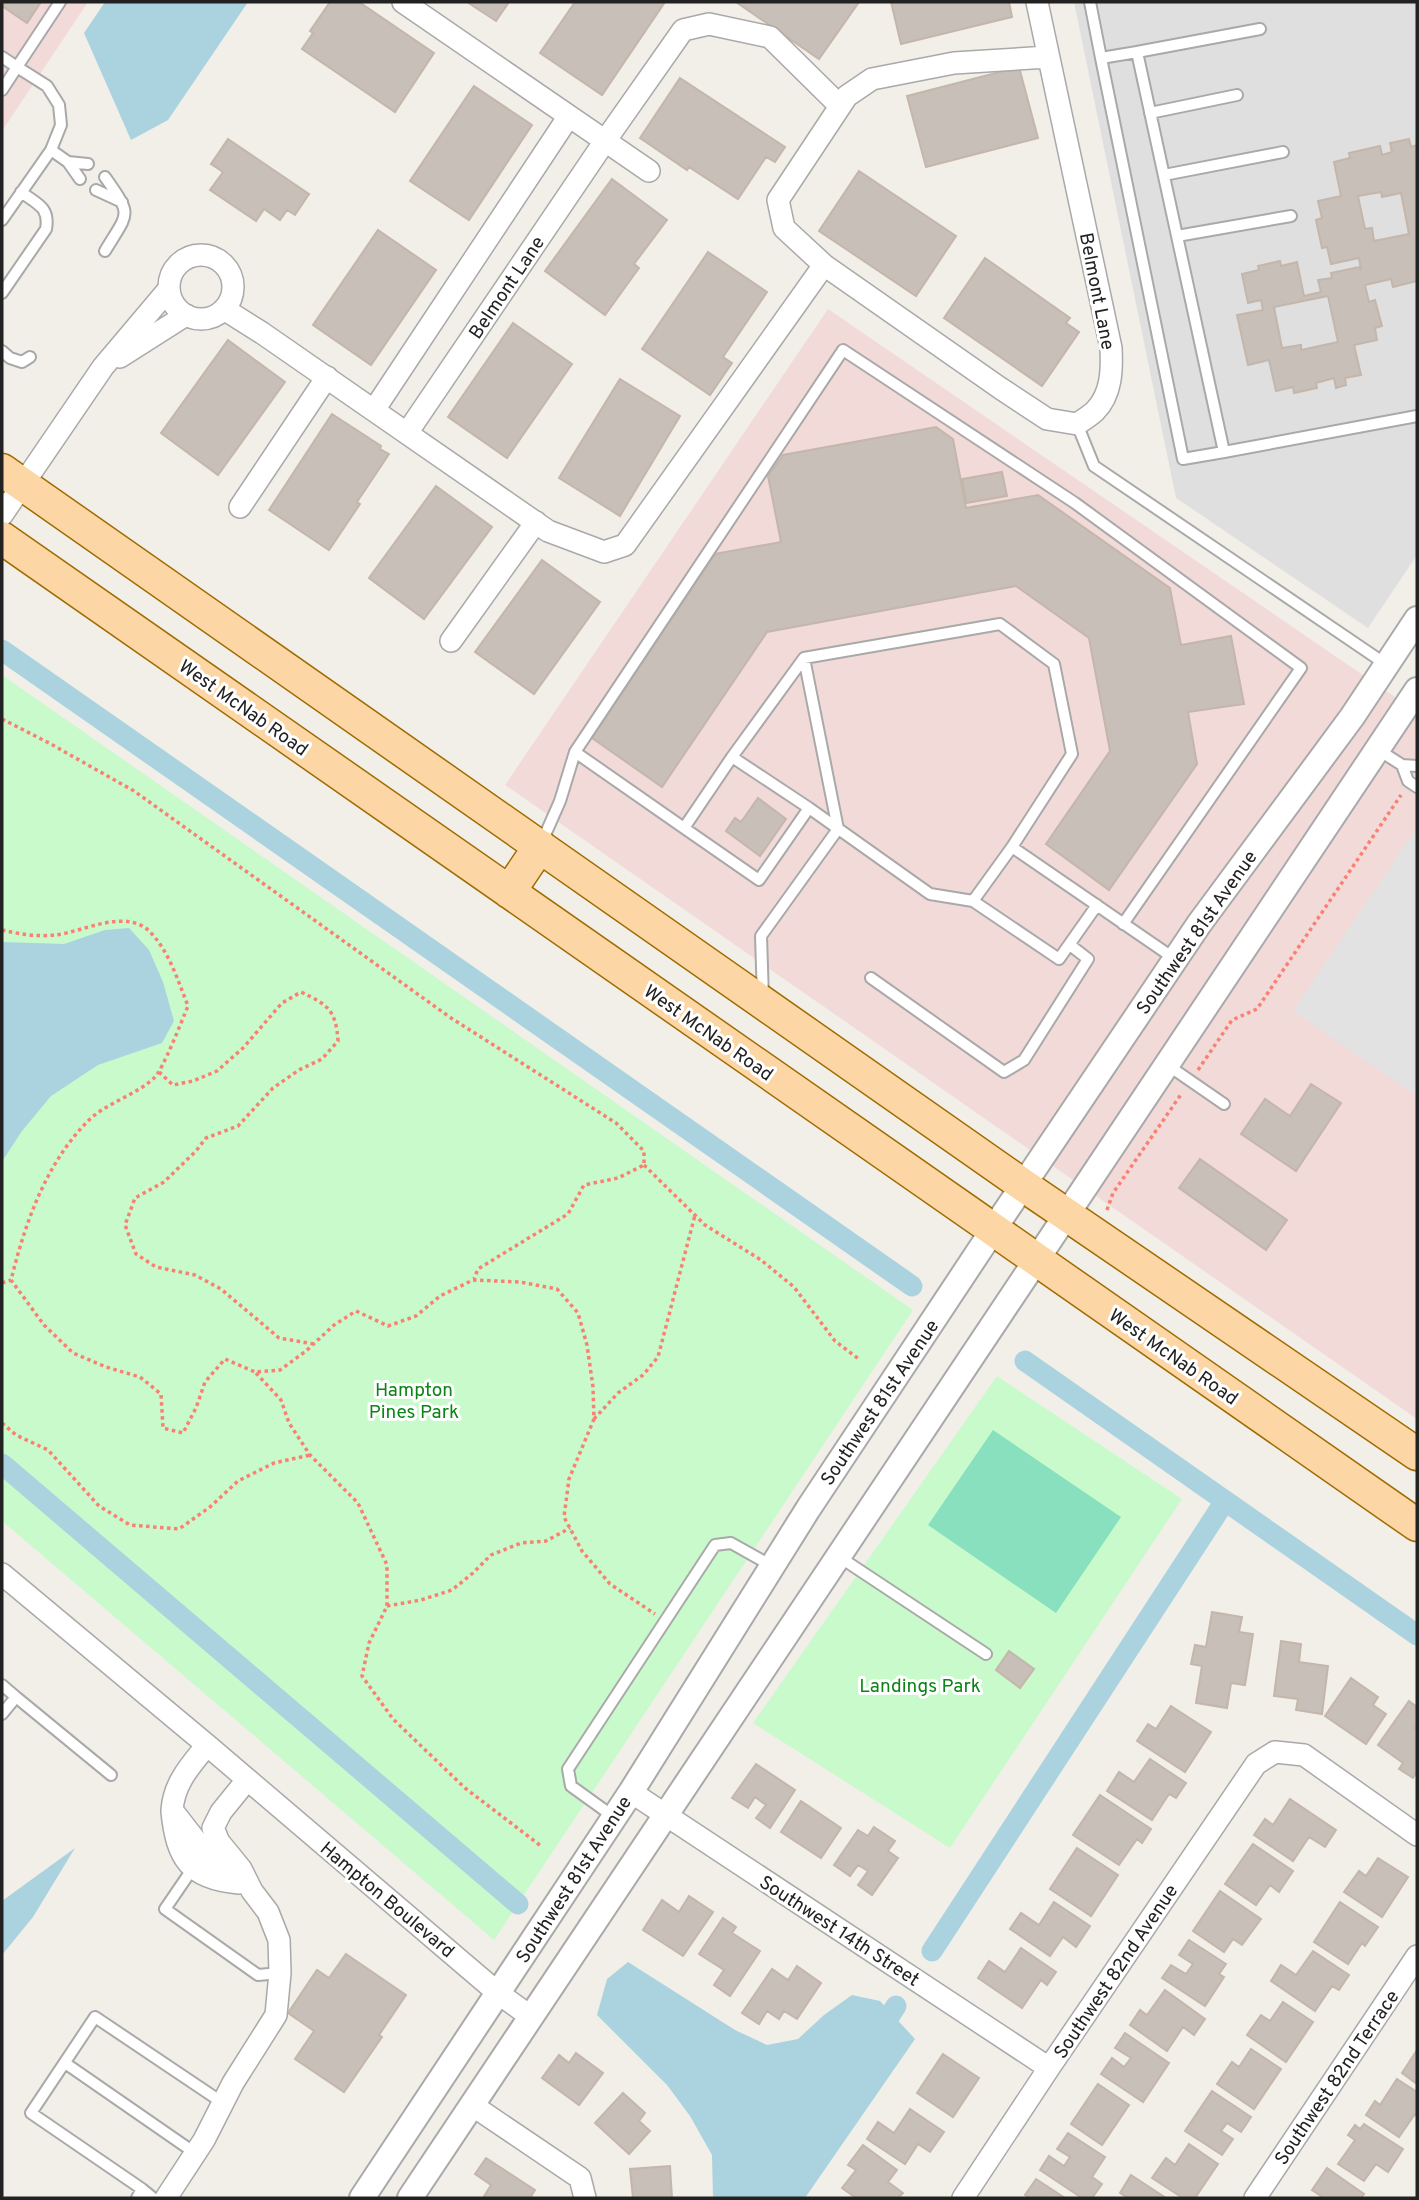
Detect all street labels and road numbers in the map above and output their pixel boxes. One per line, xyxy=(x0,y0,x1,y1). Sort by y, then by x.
street label: Belmont Lane xyxy=(1073,231,1119,352)
street label: Belmont Lane xyxy=(464,232,551,344)
street label: West McNab Road xyxy=(173,655,312,762)
street label: Southwest 81st Avenue xyxy=(1132,846,1263,1020)
street label: West McNab Road xyxy=(638,980,777,1087)
street label: West McNab Road xyxy=(1103,1304,1242,1411)
street label: Southwest 81st Avenue xyxy=(816,1316,945,1491)
street label: Southwest 81st Avenue xyxy=(512,1792,638,1968)
street label: Hampton Boulevard xyxy=(314,1837,459,1964)
street label: Southwest 14th Street xyxy=(754,1871,924,1992)
street label: Southwest 82nd Avenue xyxy=(1049,1880,1184,2064)
street label: Southwest 82nd Terrace xyxy=(1270,1986,1405,2170)

